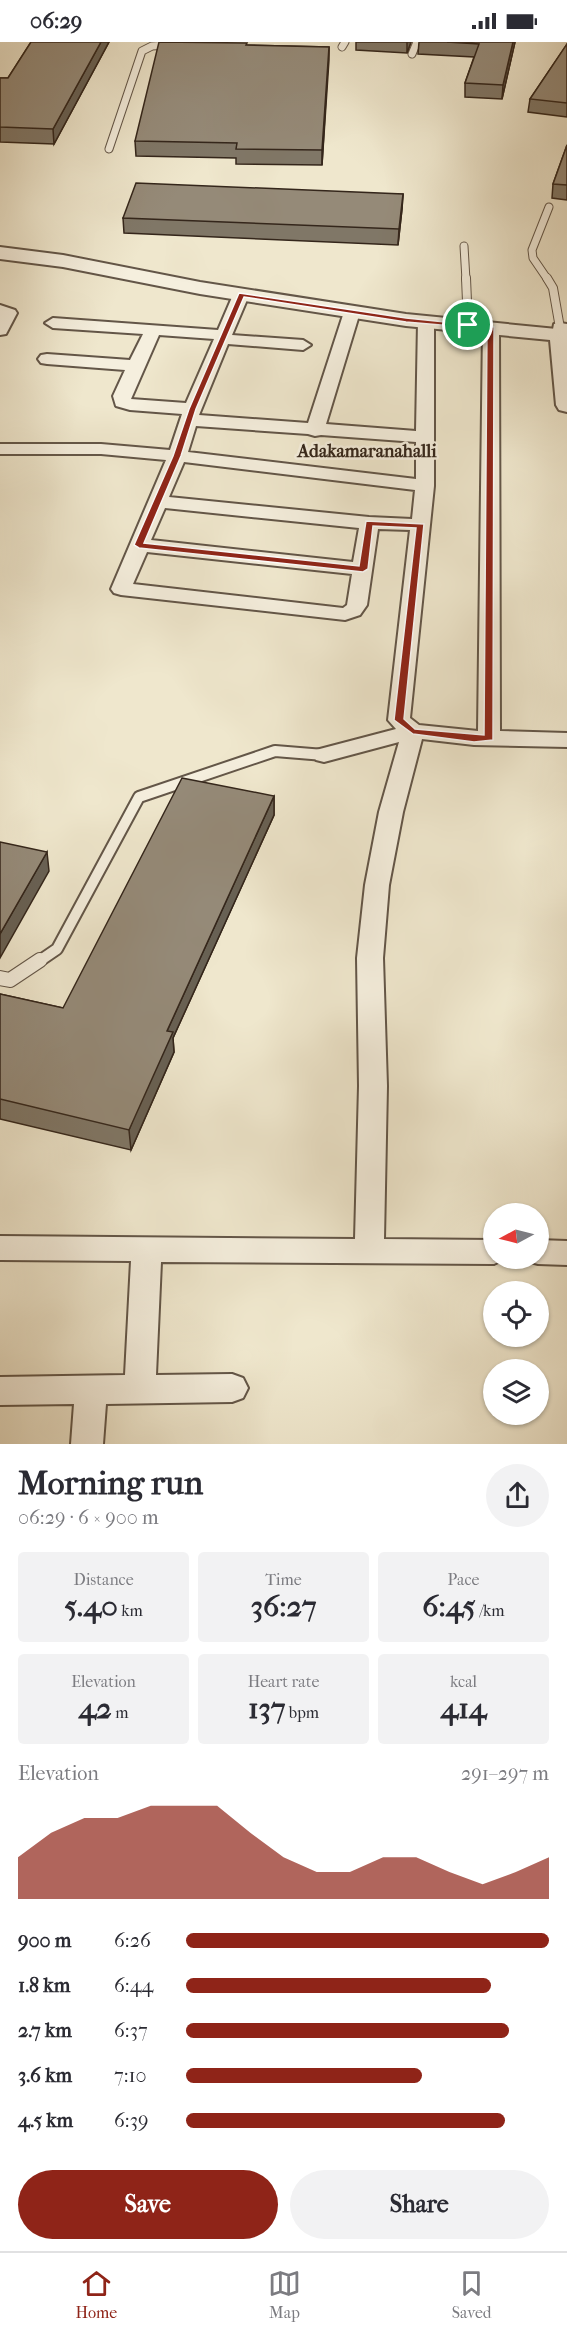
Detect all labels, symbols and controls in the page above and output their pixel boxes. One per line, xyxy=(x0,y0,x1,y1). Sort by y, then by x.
text: 06:29 xyxy=(30,8,82,34)
pin xyxy=(442,299,493,350)
icon: arrive xyxy=(451,308,484,341)
district label: Adakamaranahalli xyxy=(296,441,437,462)
north arrow xyxy=(483,1203,549,1269)
map controls xyxy=(483,1203,549,1425)
button: locate xyxy=(483,1281,549,1347)
button: layers xyxy=(483,1359,549,1425)
text: Morning run xyxy=(18,1464,203,1503)
button: share xyxy=(486,1464,549,1527)
text: 06:29 · 6 × 900 m xyxy=(18,1506,159,1529)
text: Distance xyxy=(73,1570,134,1589)
text: Time xyxy=(265,1570,302,1589)
text: Pace xyxy=(448,1570,479,1589)
text: 5.40 xyxy=(64,1589,118,1624)
text: 36:27 xyxy=(251,1589,316,1624)
text: 6:45 xyxy=(422,1589,476,1624)
text: km xyxy=(118,1601,143,1620)
text: /km xyxy=(476,1601,505,1620)
text: Elevation xyxy=(71,1672,136,1691)
text: Heart rate xyxy=(248,1672,319,1691)
text: kcal xyxy=(450,1672,477,1691)
text: 42 xyxy=(79,1691,112,1726)
text: 137 xyxy=(248,1691,285,1726)
text: 414 xyxy=(440,1691,487,1726)
text: m xyxy=(112,1703,128,1722)
text: bpm xyxy=(285,1703,319,1722)
text: Elevation xyxy=(18,1762,99,1785)
text: 291–297 m xyxy=(461,1762,549,1785)
text: 900 m xyxy=(18,1929,71,1952)
text: 6:26 xyxy=(114,1929,151,1952)
text: 1.8 km xyxy=(18,1974,70,1997)
text: 6:44 xyxy=(114,1974,153,1997)
text: 2.7 km xyxy=(18,2019,72,2042)
text: 6:37 xyxy=(114,2019,148,2042)
text: 3.6 km xyxy=(18,2064,72,2087)
text: 7:10 xyxy=(114,2064,147,2087)
text: 4.5 km xyxy=(18,2109,73,2132)
text: 6:39 xyxy=(114,2109,148,2132)
button: Save xyxy=(18,2170,278,2239)
button: Share xyxy=(290,2170,549,2239)
tab: Home xyxy=(75,2267,117,2322)
tab: Map xyxy=(268,2267,301,2322)
tab: Saved xyxy=(452,2267,492,2322)

